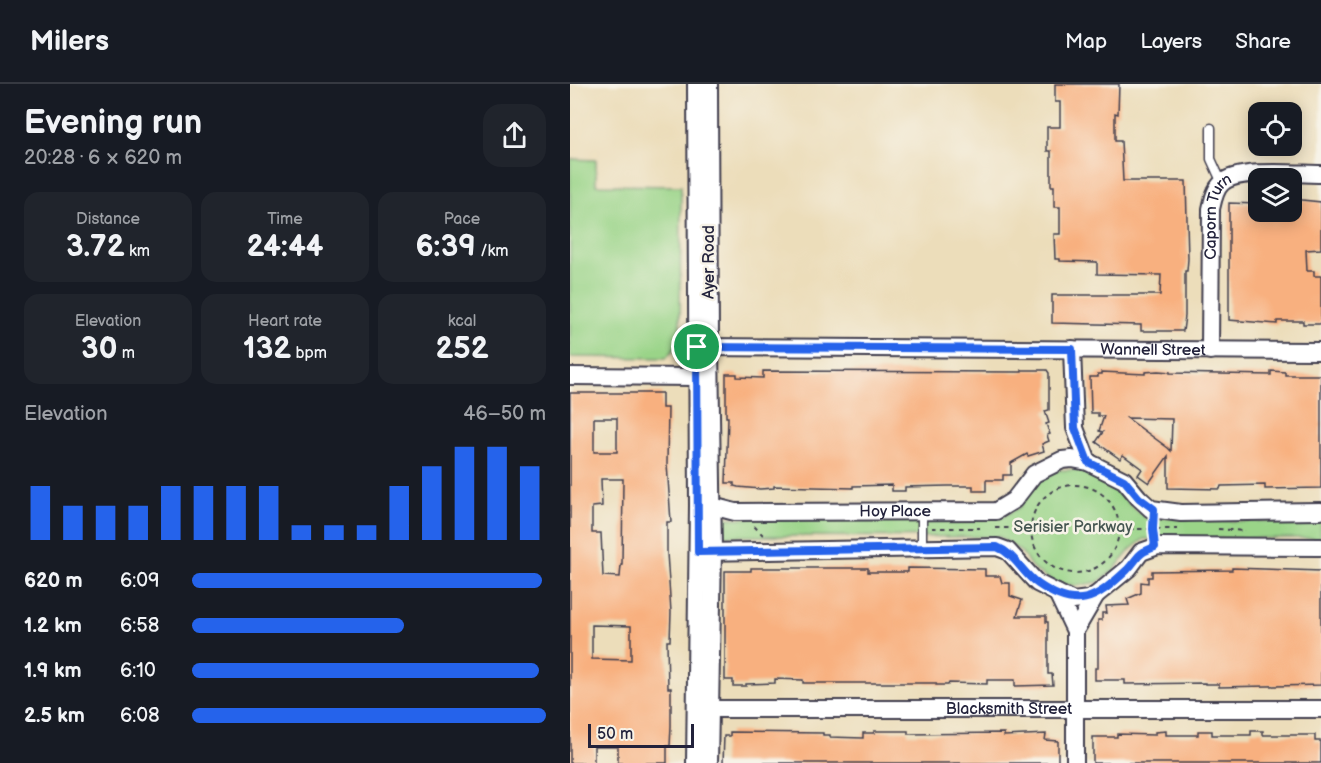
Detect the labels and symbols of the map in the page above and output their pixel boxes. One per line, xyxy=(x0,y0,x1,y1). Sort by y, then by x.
street label: Caporn Turn xyxy=(1201,169,1235,260)
street label: Ayer Road xyxy=(700,225,719,299)
pin xyxy=(671,321,722,372)
street label: Wannell Street xyxy=(1100,340,1206,360)
street label: Hoy Place xyxy=(859,502,932,521)
park label: Serisier Parkway xyxy=(1014,518,1133,537)
street label: Blacksmith Street xyxy=(946,700,1072,719)
scale bar xyxy=(588,721,694,748)

